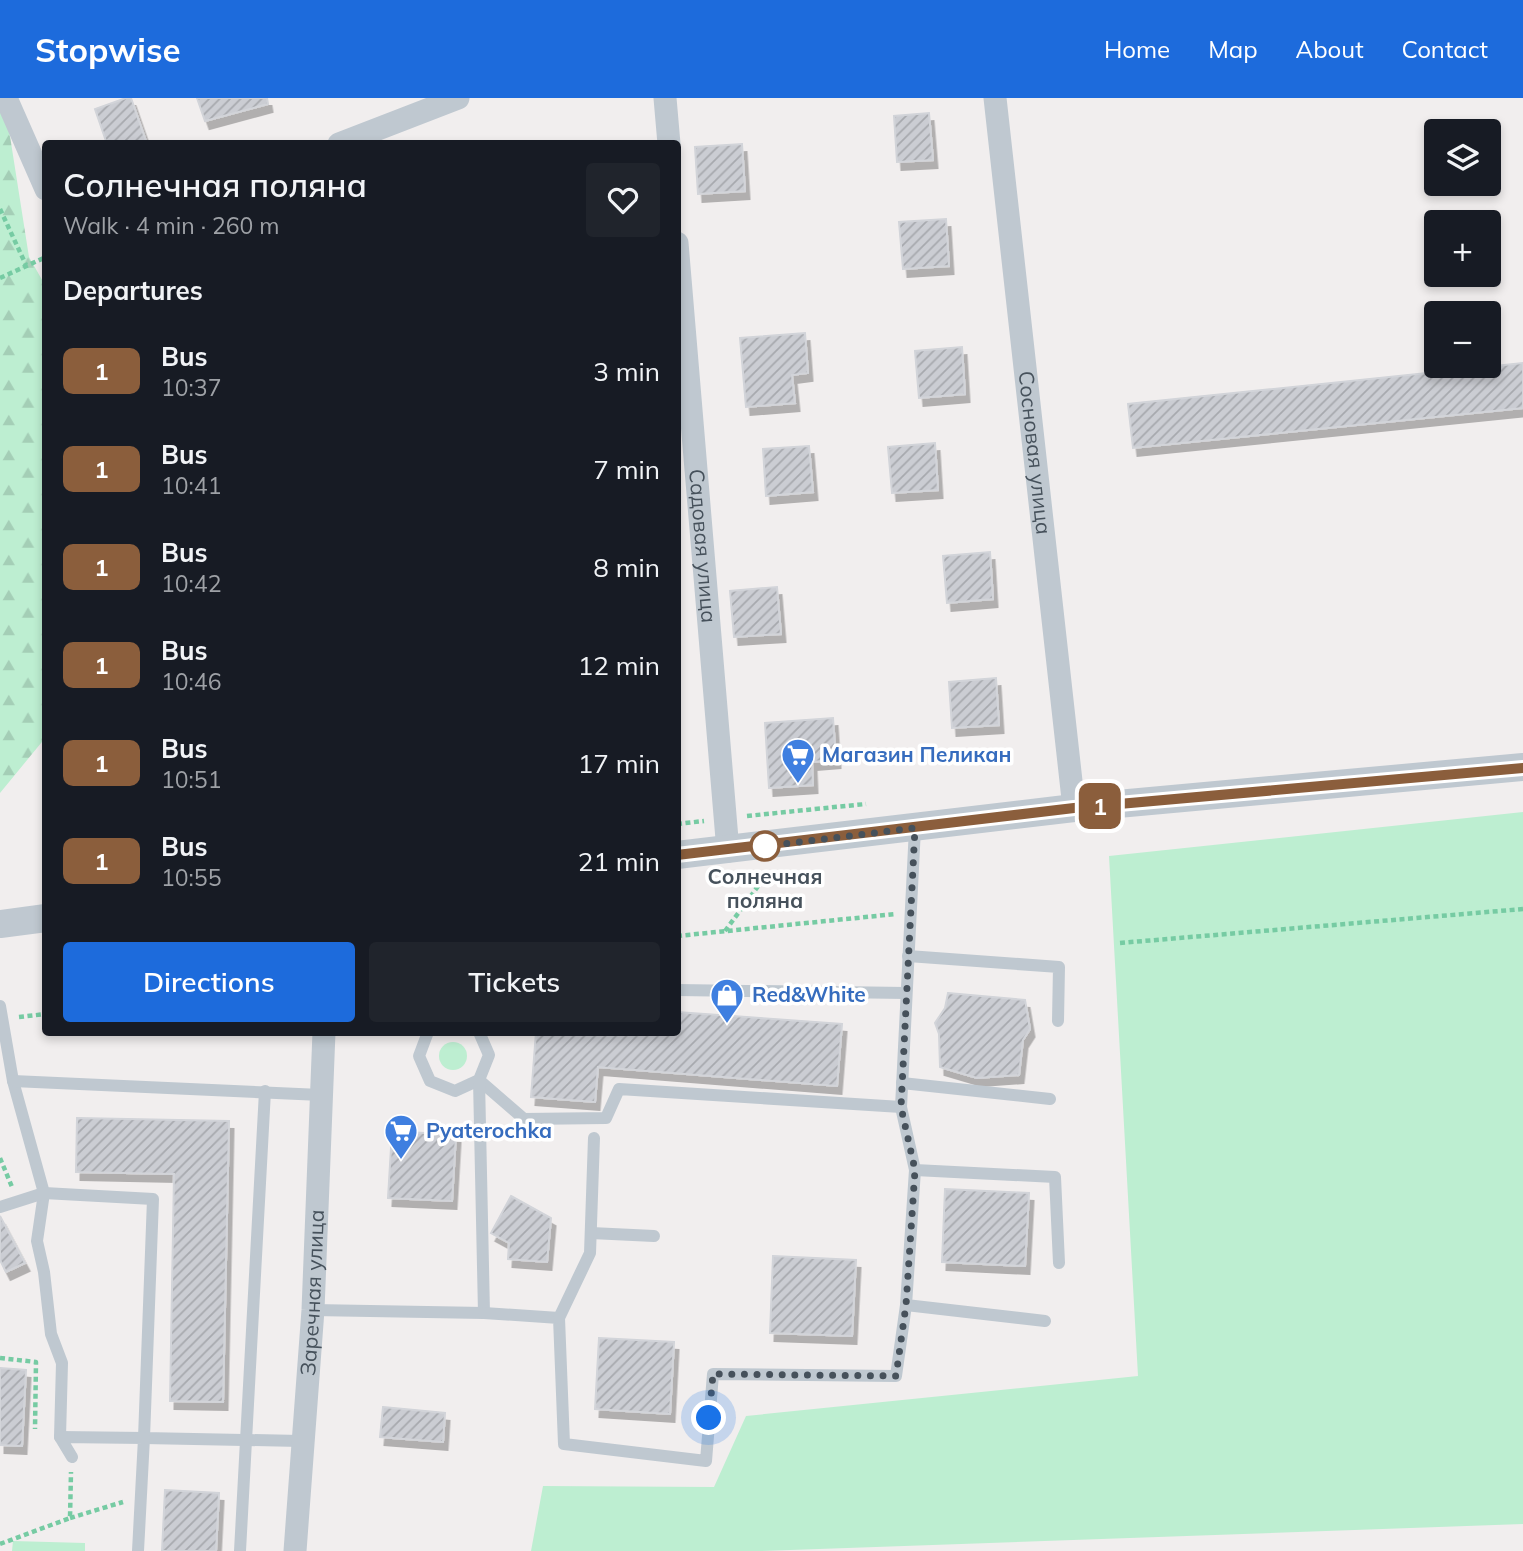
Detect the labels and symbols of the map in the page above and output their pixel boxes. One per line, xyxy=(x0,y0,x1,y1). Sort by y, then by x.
street label: Сосновая улица xyxy=(1013,370,1057,536)
street label: Садовая улица xyxy=(684,468,723,624)
supermarket icon: Магазин Пеликан xyxy=(779,736,817,785)
place label: Магазин Пеликан xyxy=(822,741,1011,767)
line badge: 1 xyxy=(1077,783,1123,829)
marker: Солнечная поляна xyxy=(750,831,780,861)
place label: Солнечная поляна xyxy=(708,863,822,913)
shop icon: Red&White xyxy=(708,976,746,1025)
place label: Red&White xyxy=(752,981,866,1007)
supermarket icon: Pyaterochka xyxy=(382,1112,420,1161)
place label: Pyaterochka xyxy=(426,1117,552,1143)
street label: Заречная улица xyxy=(294,1209,329,1377)
your location xyxy=(691,1400,726,1435)

